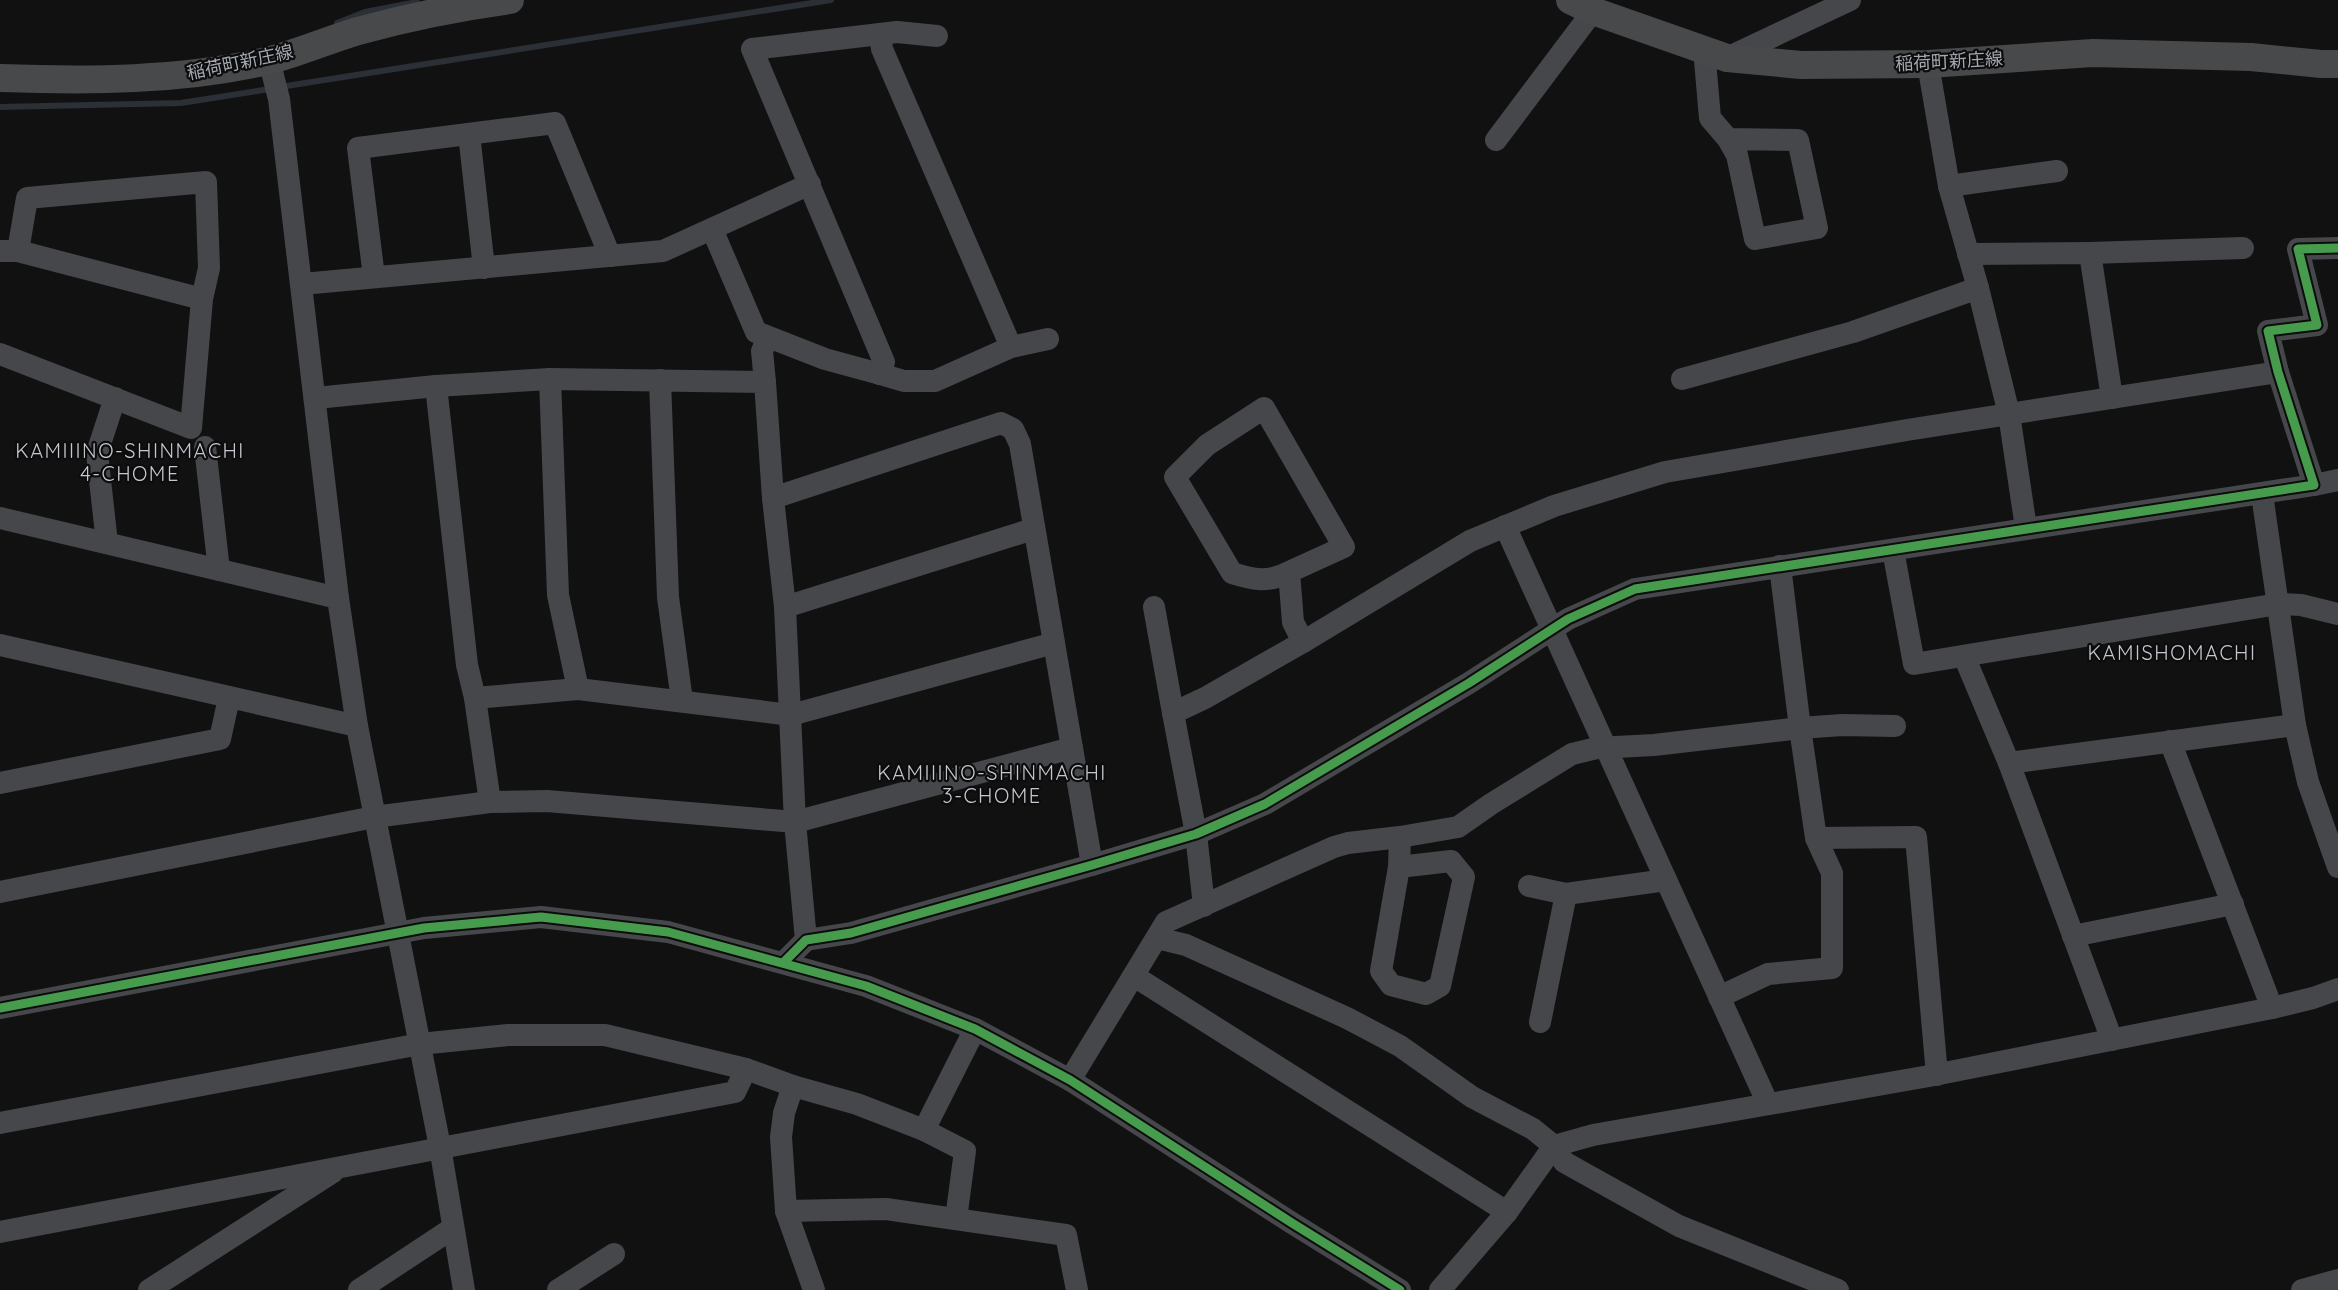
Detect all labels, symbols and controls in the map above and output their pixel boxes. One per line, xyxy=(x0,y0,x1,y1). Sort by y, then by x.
street label: 稲荷町新庄線 xyxy=(185,40,295,84)
street label: 稲荷町新庄線 xyxy=(1894,47,2004,75)
district label: KAMIIINO-SHINMACHI 4-CHOME xyxy=(15,438,245,486)
district label: KAMISHOMACHI xyxy=(2088,640,2256,665)
district label: KAMIIINO-SHINMACHI 3-CHOME xyxy=(877,760,1107,808)

